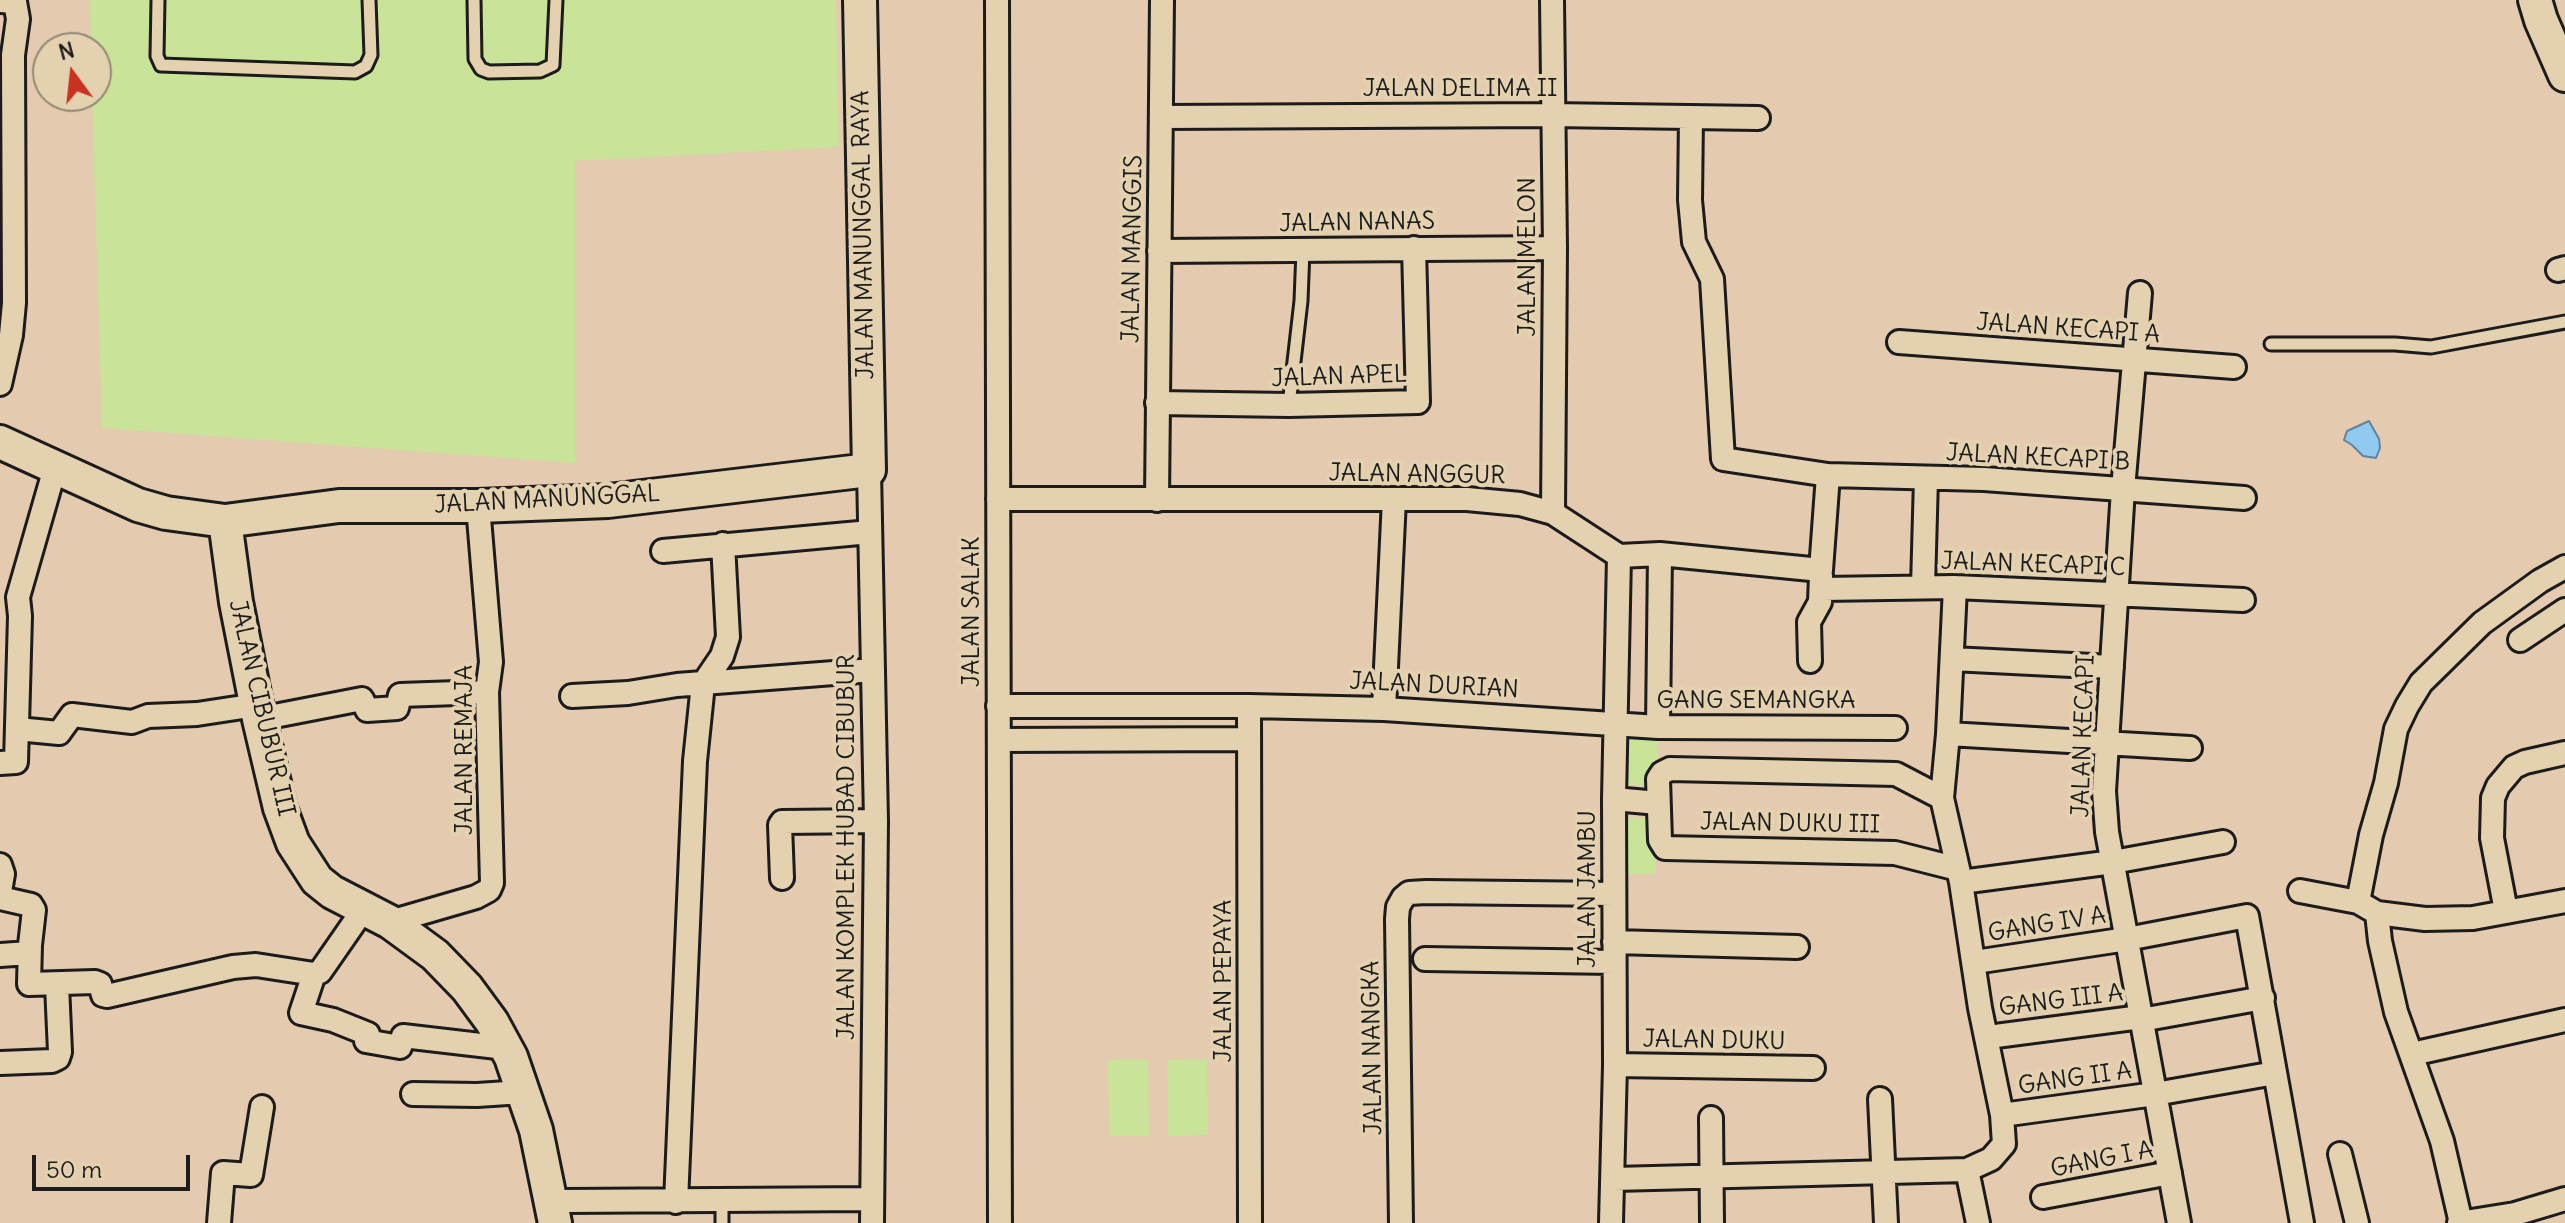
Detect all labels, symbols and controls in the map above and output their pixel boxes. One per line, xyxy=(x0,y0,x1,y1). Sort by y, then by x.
north arrow xyxy=(32,32,112,112)
text: N xyxy=(55,35,77,66)
street label: JALAN DELIMA II xyxy=(1363,75,1557,103)
street label: JALAN MANUNGGAL RAYA xyxy=(847,90,881,380)
street label: JALAN MANGGIS xyxy=(1117,155,1149,343)
street label: JALAN MELON xyxy=(1514,177,1542,337)
street label: JALAN NANAS xyxy=(1279,207,1435,239)
street label: JALAN KECAPI A xyxy=(1975,308,2161,350)
street label: JALAN APEL xyxy=(1271,360,1407,394)
street label: JALAN KECAPI B xyxy=(1945,439,2131,477)
street label: JALAN ANGGUR xyxy=(1328,459,1506,491)
street label: JALAN MANUNGGAL xyxy=(433,480,661,520)
street label: JALAN SALAK xyxy=(958,537,986,687)
street label: JALAN KECAPI C xyxy=(1940,547,2126,583)
street label: JALAN CIBUBUR III xyxy=(222,597,300,819)
street label: JALAN KOMPLEK HUBAD CIBUBUR xyxy=(833,654,861,1040)
street label: JALAN KECAPI xyxy=(2067,654,2101,818)
street label: JALAN REMAJA xyxy=(451,665,479,835)
street label: JALAN DURIAN xyxy=(1349,667,1519,705)
street label: GANG SEMANGKA xyxy=(1657,687,1855,715)
street label: JALAN DUKU III xyxy=(1700,808,1880,840)
street label: JALAN JAMBU xyxy=(1574,810,1602,968)
street label: JALAN PEPAYA xyxy=(1210,900,1238,1062)
street label: GANG IV A xyxy=(1986,901,2108,949)
street label: JALAN NANGKA xyxy=(1357,960,1389,1136)
street label: GANG III A xyxy=(1997,979,2125,1023)
street label: JALAN DUKU xyxy=(1642,1025,1786,1057)
street label: GANG II A xyxy=(2016,1057,2134,1101)
street label: GANG I A xyxy=(2048,1136,2156,1184)
scale bar xyxy=(36,1139,194,1189)
text: 50 m xyxy=(46,1154,102,1184)

